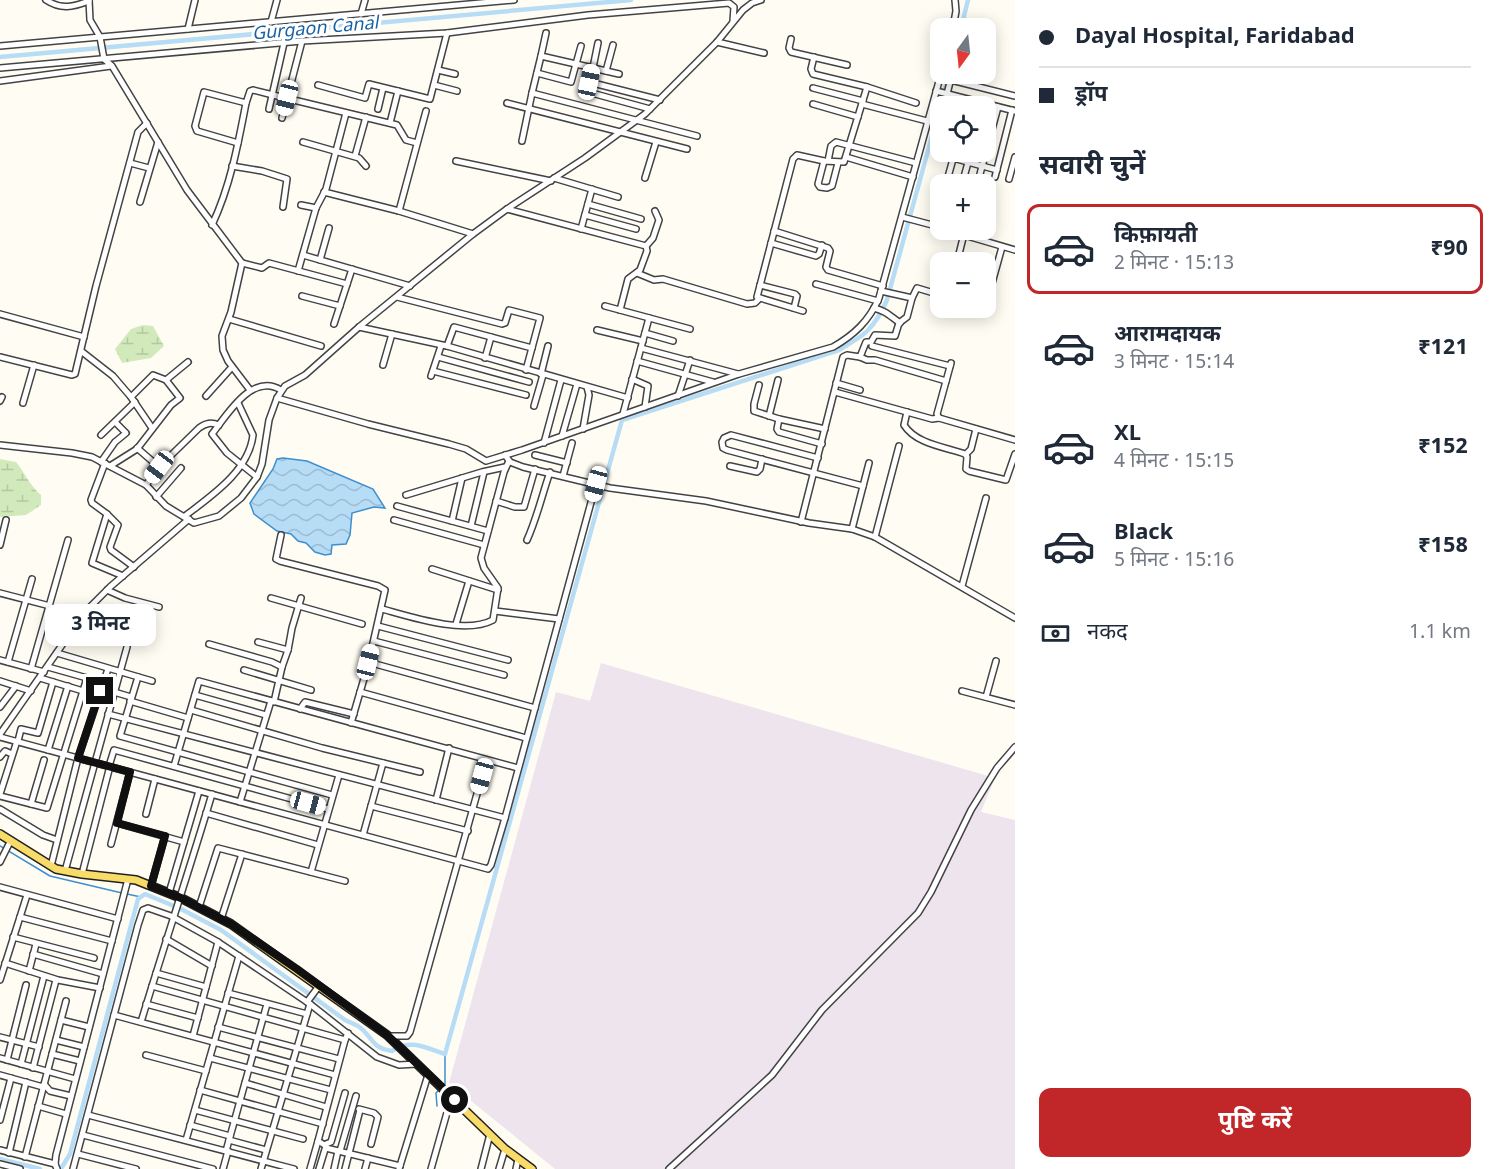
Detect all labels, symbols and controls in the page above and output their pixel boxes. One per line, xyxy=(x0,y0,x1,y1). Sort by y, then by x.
water label: Gurgaon Canal xyxy=(251,12,382,46)
north arrow xyxy=(930,18,996,84)
map controls xyxy=(930,18,996,318)
text: Dayal Hospital, Faridabad xyxy=(1075,23,1355,52)
car xyxy=(576,63,602,101)
car xyxy=(274,78,300,118)
text: ड्रॉप xyxy=(1075,81,1108,110)
button: locate xyxy=(930,96,996,162)
text: सवारी चुनें xyxy=(1039,150,1145,185)
button: + xyxy=(930,174,996,240)
icon: car xyxy=(1042,222,1096,276)
text: किफ़ायती xyxy=(1114,222,1198,251)
text: ₹90 xyxy=(1430,235,1468,264)
text: 2 मिनट · 15:13 xyxy=(1114,251,1234,277)
button: − xyxy=(930,252,996,318)
icon: car xyxy=(1042,321,1096,375)
text: आरामदायक xyxy=(1114,321,1221,350)
text: ₹121 xyxy=(1418,334,1468,363)
text: 3 मिनट · 15:14 xyxy=(1114,350,1234,376)
icon: car xyxy=(1042,420,1096,474)
text: XL xyxy=(1114,420,1141,449)
text: ₹152 xyxy=(1418,433,1468,462)
car xyxy=(141,447,177,487)
text: 4 मिनट · 15:15 xyxy=(1114,449,1234,475)
car xyxy=(583,464,609,504)
icon: car xyxy=(1042,519,1096,573)
text: Black xyxy=(1114,519,1173,548)
text: ₹158 xyxy=(1418,532,1468,561)
text: 5 मिनट · 15:16 xyxy=(1114,548,1234,574)
callout: 3 मिनट xyxy=(45,604,156,646)
text: 3 मिनट xyxy=(71,612,130,638)
icon: cash xyxy=(1039,617,1072,650)
text: नकद xyxy=(1087,619,1128,648)
text: 1.1 km xyxy=(1409,620,1471,646)
car xyxy=(355,642,381,682)
route end xyxy=(86,677,113,704)
car xyxy=(469,756,495,796)
car xyxy=(288,790,328,816)
route start xyxy=(441,1086,468,1113)
button: पुष्टि करें xyxy=(1039,1088,1471,1157)

